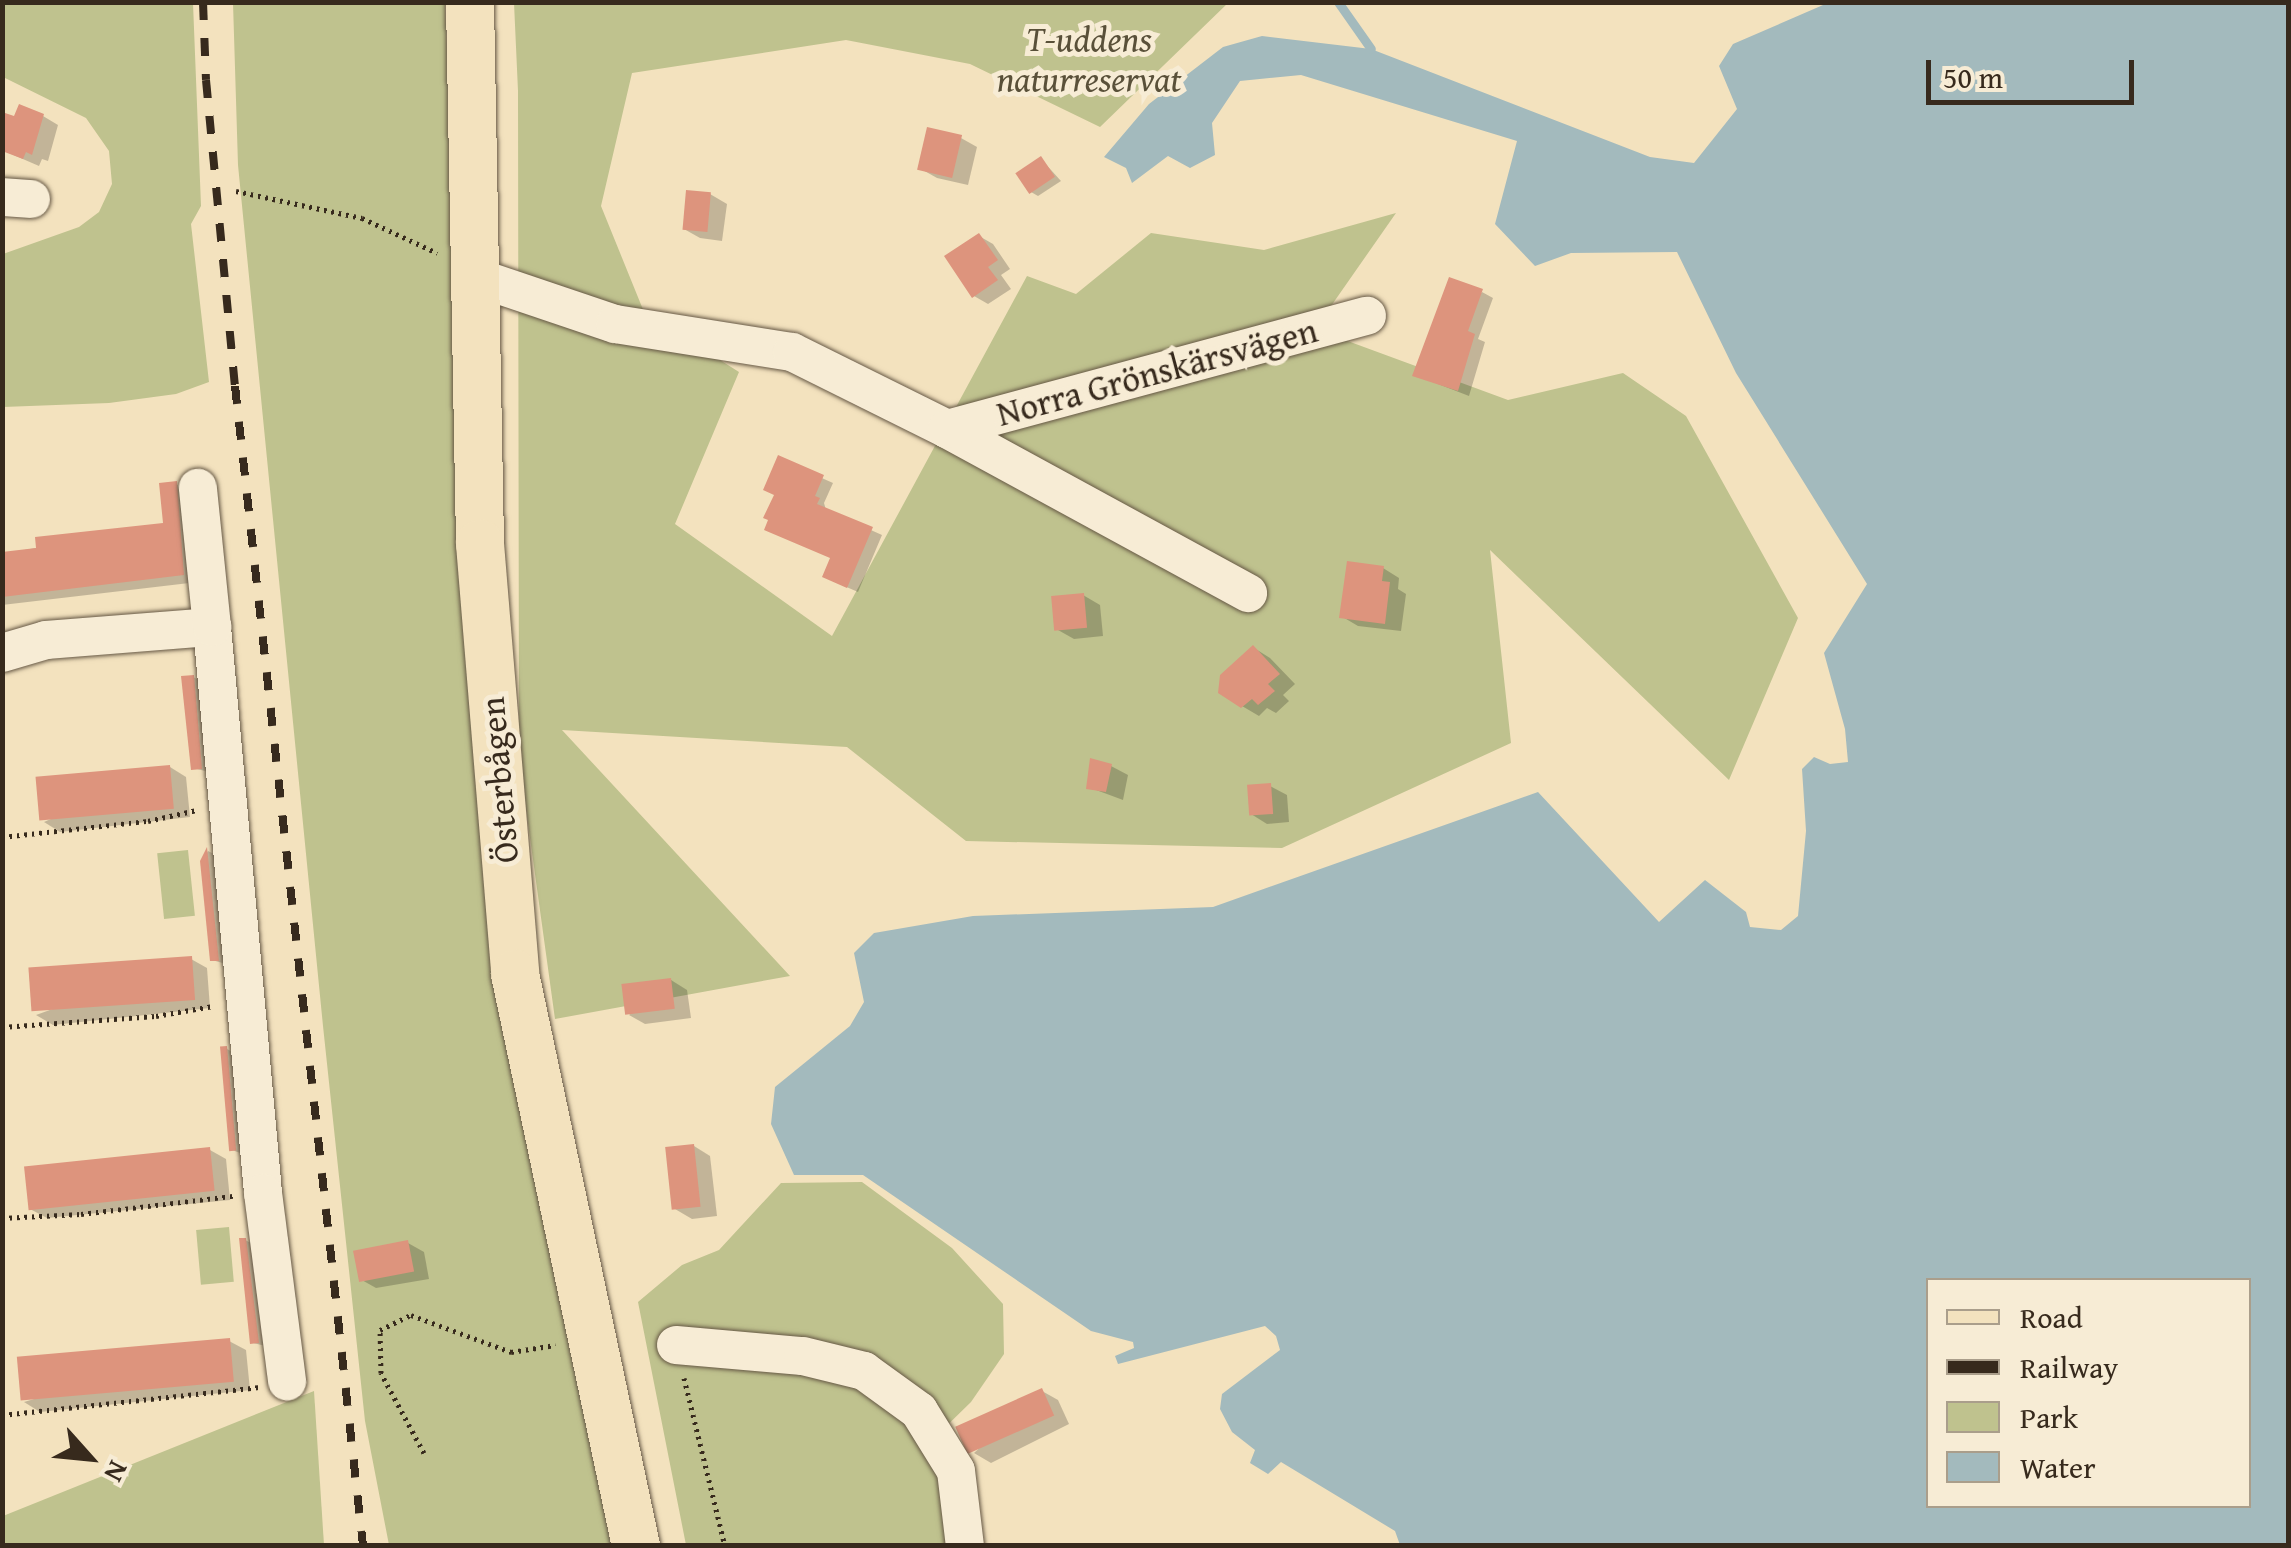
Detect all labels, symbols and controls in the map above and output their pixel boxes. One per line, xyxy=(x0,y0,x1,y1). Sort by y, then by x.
park label: T-uddens naturreservat xyxy=(997,18,1181,100)
scale bar xyxy=(1931,40,2138,102)
text: 50 m xyxy=(1943,55,2003,99)
street label: Norra Grönskärsvägen xyxy=(992,309,1322,435)
street label: Österbågen xyxy=(471,695,527,865)
legend xyxy=(1926,1278,2251,1508)
text: Road xyxy=(2020,1295,2083,1339)
text: Railway xyxy=(2020,1345,2118,1389)
text: Park xyxy=(2020,1395,2078,1439)
north arrow xyxy=(40,1408,140,1508)
text: Water xyxy=(2020,1445,2096,1489)
text: N xyxy=(95,1454,140,1489)

